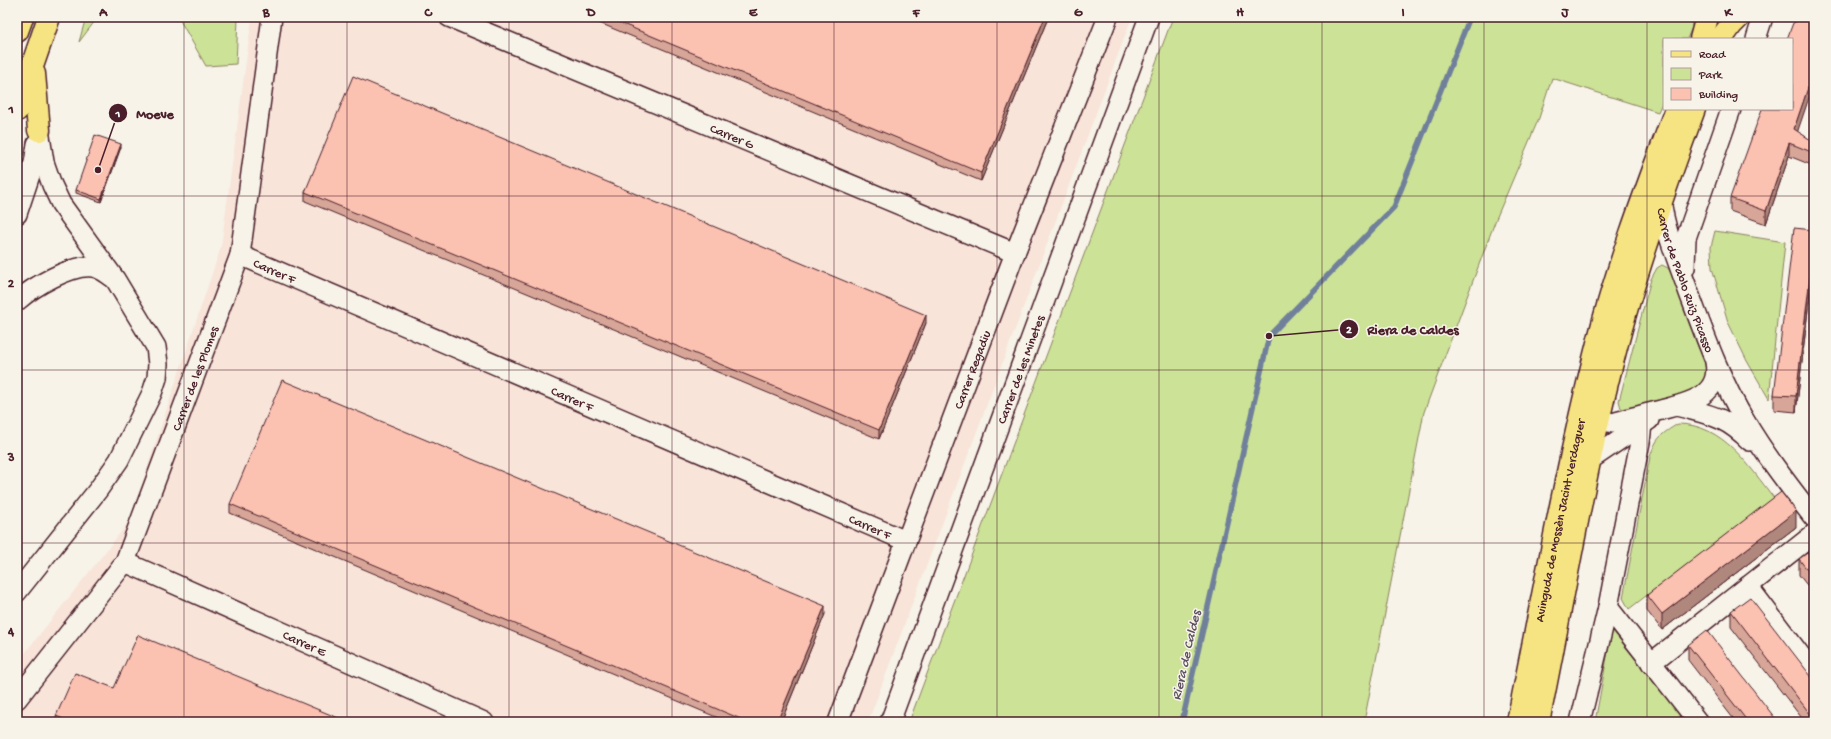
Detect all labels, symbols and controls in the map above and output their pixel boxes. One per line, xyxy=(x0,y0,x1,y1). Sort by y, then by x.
text: A xyxy=(98,6,108,21)
text: B xyxy=(262,6,271,21)
text: C xyxy=(423,6,433,21)
text: D xyxy=(586,6,596,21)
text: E xyxy=(749,6,758,21)
text: F xyxy=(912,6,921,21)
text: G xyxy=(1074,6,1083,21)
text: H xyxy=(1236,6,1244,21)
text: I xyxy=(1401,6,1405,21)
text: J xyxy=(1561,6,1570,21)
text: K xyxy=(1723,6,1733,21)
legend xyxy=(1663,38,1793,110)
text: Road xyxy=(1699,49,1726,63)
text: Park xyxy=(1698,69,1724,83)
text: Building xyxy=(1698,89,1738,103)
callout: Moeve xyxy=(108,100,182,126)
text: 1 xyxy=(7,103,14,118)
text: Moeve xyxy=(136,107,175,124)
text: 1 xyxy=(115,108,121,122)
street label: Carrer G xyxy=(707,122,756,154)
street label: Carrer de Pablo Ruiz Picasso xyxy=(1652,207,1716,355)
street label: Carrer F xyxy=(250,257,299,289)
text: 2 xyxy=(8,277,15,292)
street label: Carrer de les Minetes xyxy=(995,313,1049,426)
callout: Riera de Caldes xyxy=(1339,316,1466,342)
street label: Carrer de les Plomes xyxy=(170,323,223,433)
text: Riera de Caldes xyxy=(1366,323,1460,340)
text: 2 xyxy=(1346,324,1352,338)
street label: Carrer Regadiu xyxy=(952,329,995,411)
street label: Carrer F xyxy=(548,384,596,416)
street label: Avinguda de Mossèn Jacint Verdaguer xyxy=(1533,416,1590,623)
text: 3 xyxy=(7,451,15,466)
street label: Carrer F xyxy=(846,512,894,544)
water label: Riera de Caldes xyxy=(1169,607,1206,702)
text: 4 xyxy=(7,625,15,640)
street label: Carrer E xyxy=(280,628,329,661)

